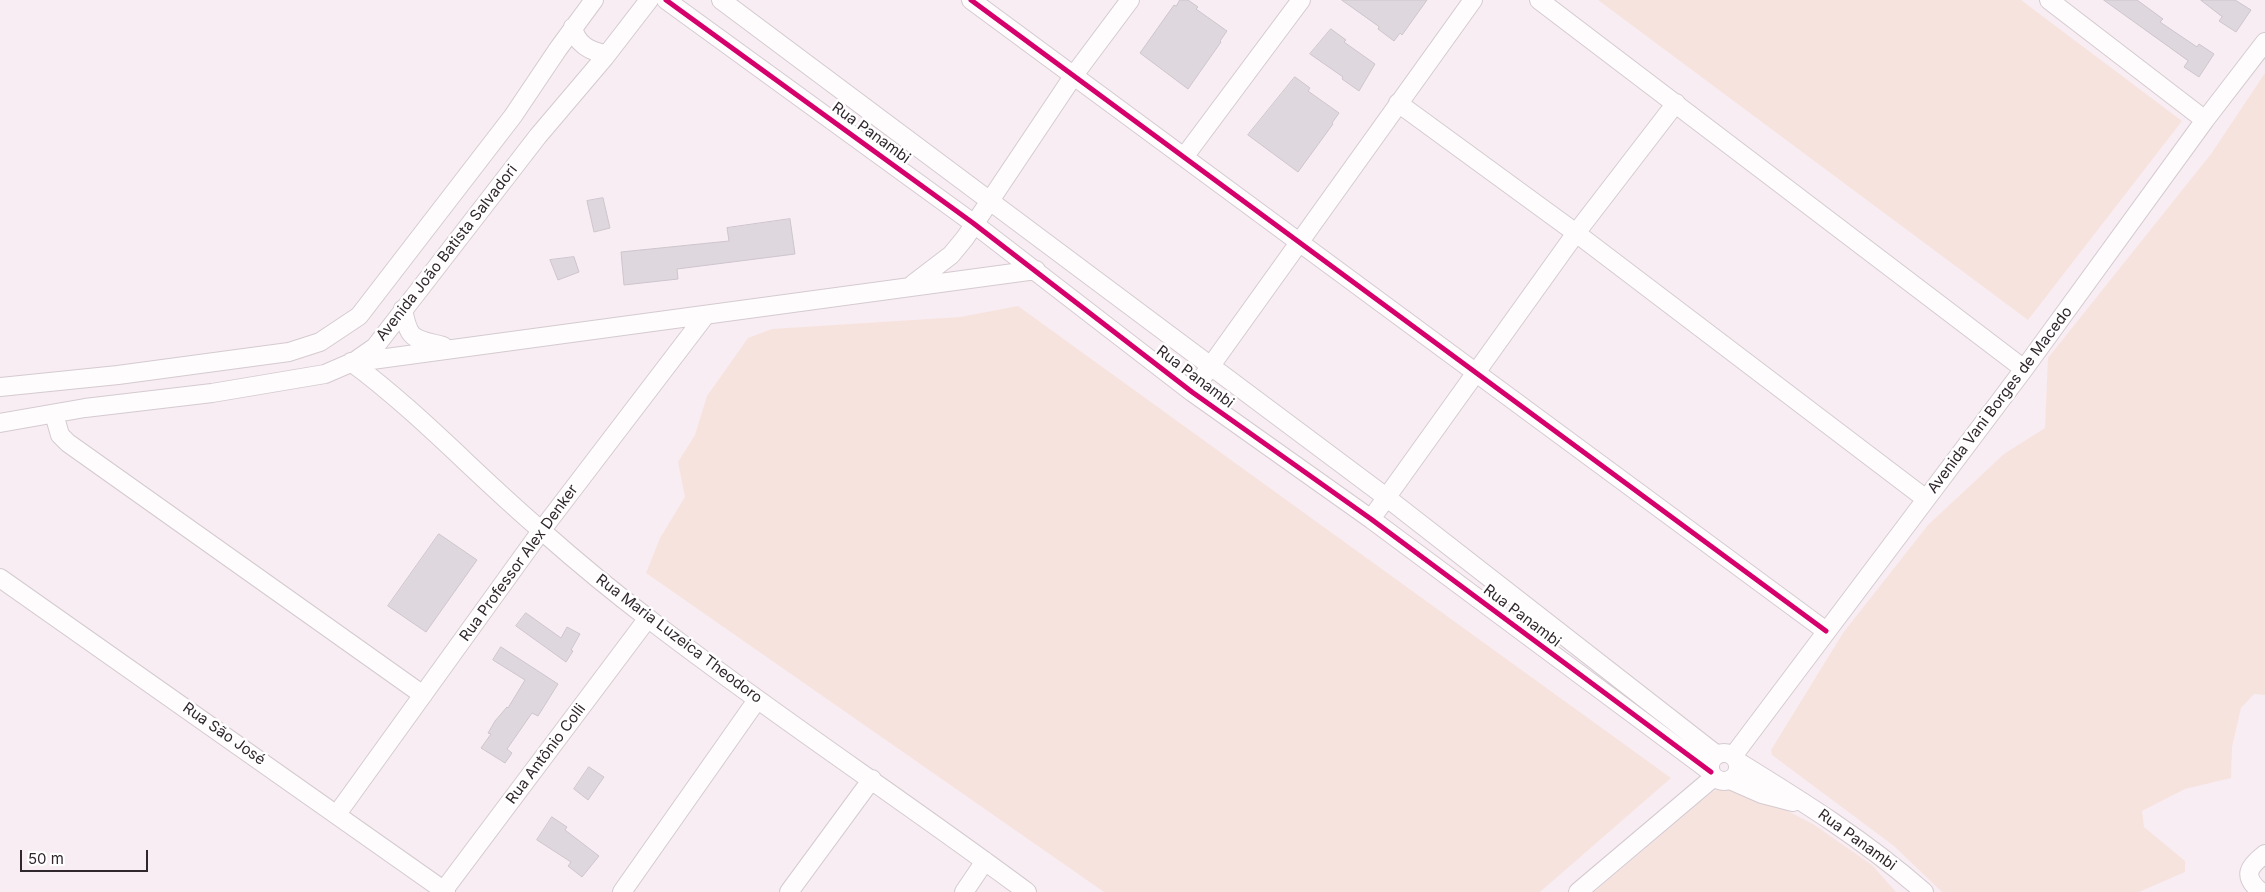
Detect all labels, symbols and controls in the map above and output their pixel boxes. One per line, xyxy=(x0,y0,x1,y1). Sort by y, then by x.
street label: Rua Panambi xyxy=(828,99,914,167)
street label: Avenida João Batista Salvadori xyxy=(373,161,521,345)
street label: Avenida Vani Borges de Macedo xyxy=(1924,303,2076,497)
street label: Rua Panambi xyxy=(1153,342,1237,412)
street label: Rua Professor Alex Denker xyxy=(456,481,582,645)
street label: Rua Maria Luzeica Theodoro xyxy=(592,571,766,707)
street label: Rua Panambi xyxy=(1480,581,1564,651)
street label: Rua São José xyxy=(179,699,269,769)
street label: Rua Antônio Colli xyxy=(502,700,590,808)
street label: Rua Panambi xyxy=(1814,806,1900,874)
scale bar xyxy=(22,840,150,872)
text: 50 m xyxy=(28,849,64,868)

